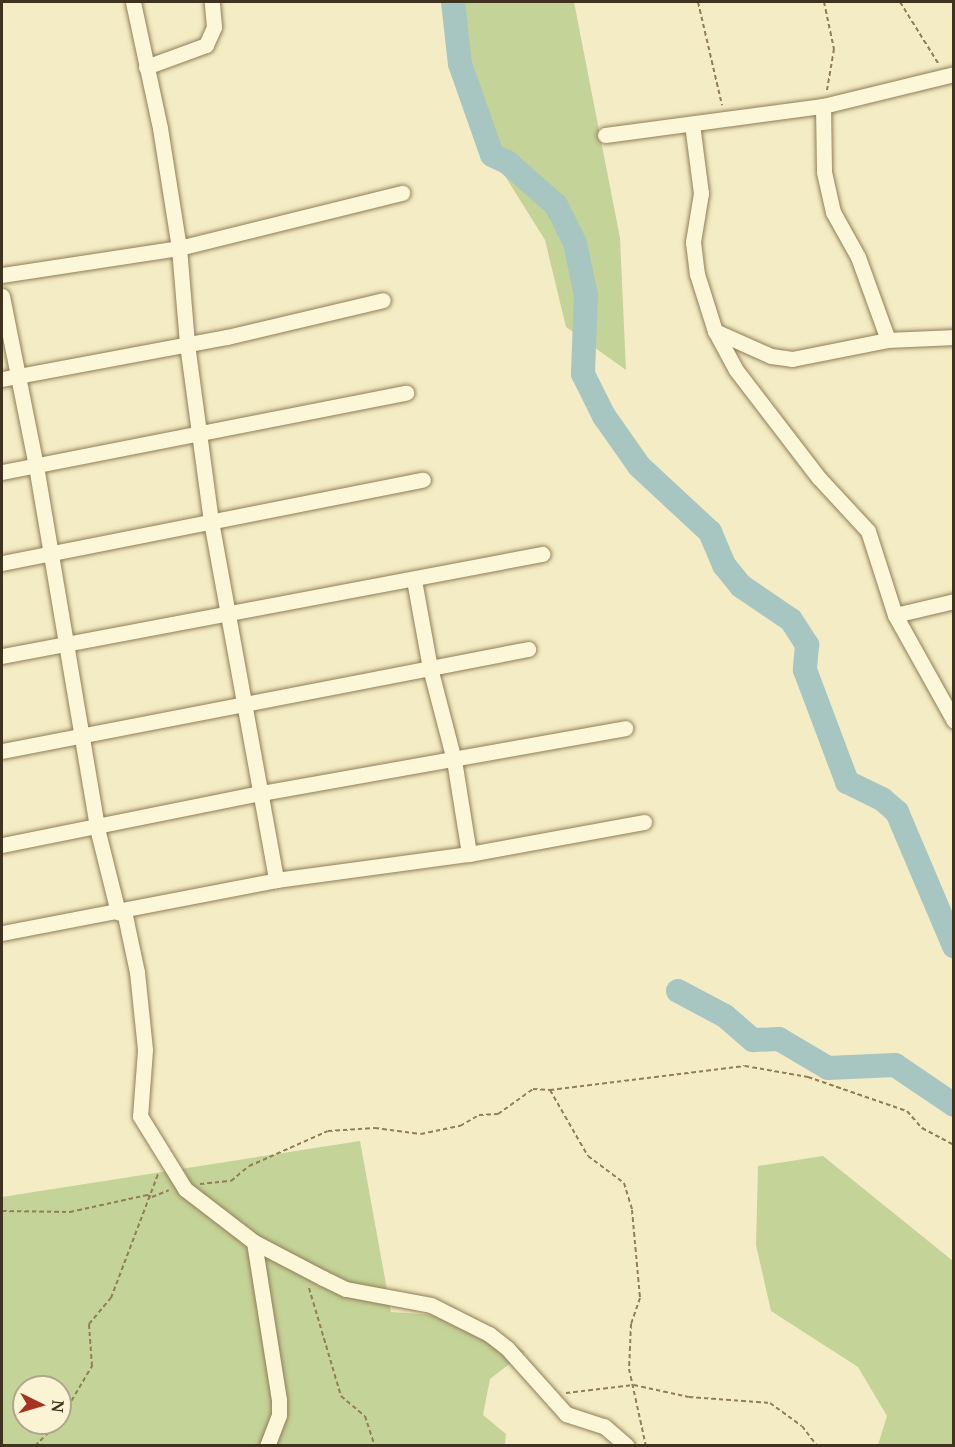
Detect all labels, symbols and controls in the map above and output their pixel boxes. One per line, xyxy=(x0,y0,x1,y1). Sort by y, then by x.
north arrow xyxy=(12,1375,72,1435)
text: N xyxy=(46,1399,69,1414)

